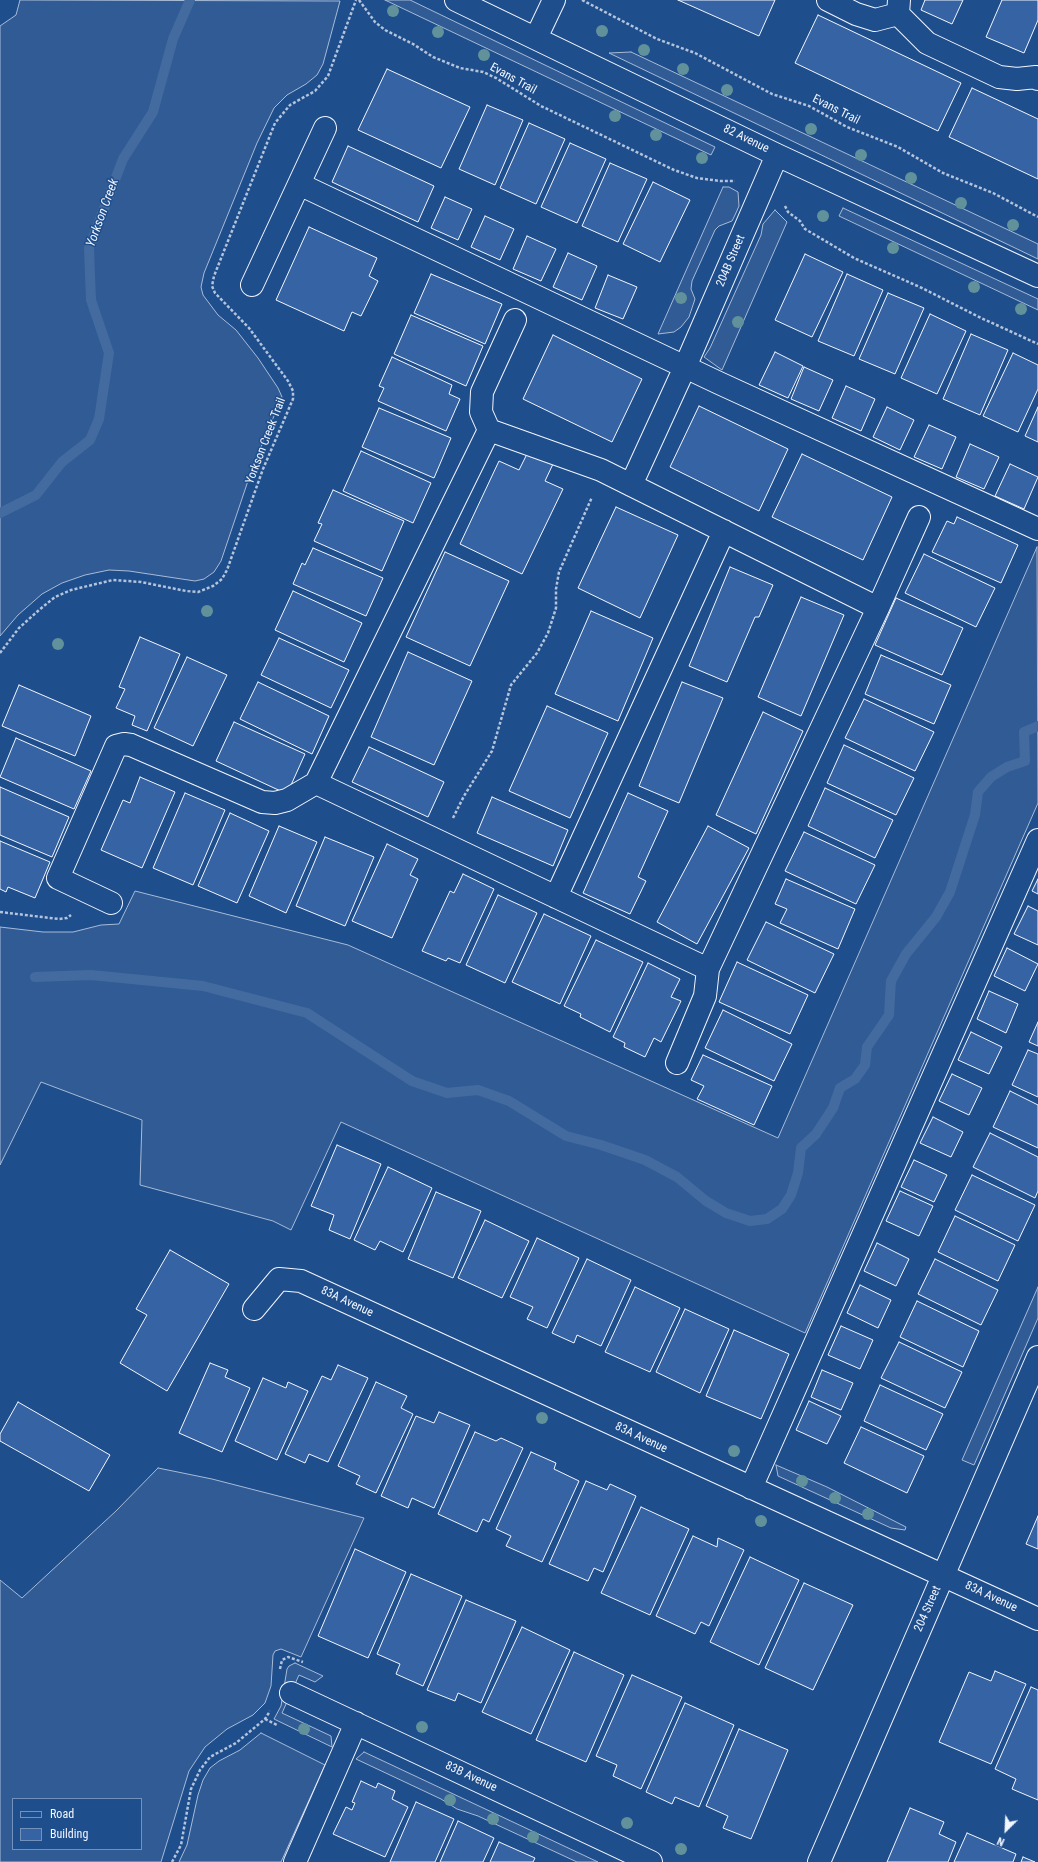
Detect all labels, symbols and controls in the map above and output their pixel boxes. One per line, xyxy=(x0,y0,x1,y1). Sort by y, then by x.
street label: Evans Trail xyxy=(487,60,539,98)
street label: Evans Trail xyxy=(810,92,862,128)
street label: 82 Avenue xyxy=(721,122,771,156)
water label: Yorkson Creek xyxy=(83,177,123,249)
street label: 204B Street xyxy=(714,233,748,289)
street label: Yorkson Creek Trail xyxy=(243,396,289,486)
street label: 83A Avenue xyxy=(319,1284,375,1320)
street label: 83A Avenue xyxy=(613,1420,669,1456)
street label: 83A Avenue xyxy=(963,1579,1019,1615)
street label: 204 Street xyxy=(912,1584,944,1634)
street label: 83B Avenue xyxy=(443,1759,499,1795)
legend xyxy=(12,1798,142,1850)
text: Road xyxy=(50,1807,74,1821)
north arrow xyxy=(986,1810,1026,1850)
text: Building xyxy=(50,1827,88,1841)
text: N xyxy=(995,1834,1007,1849)

